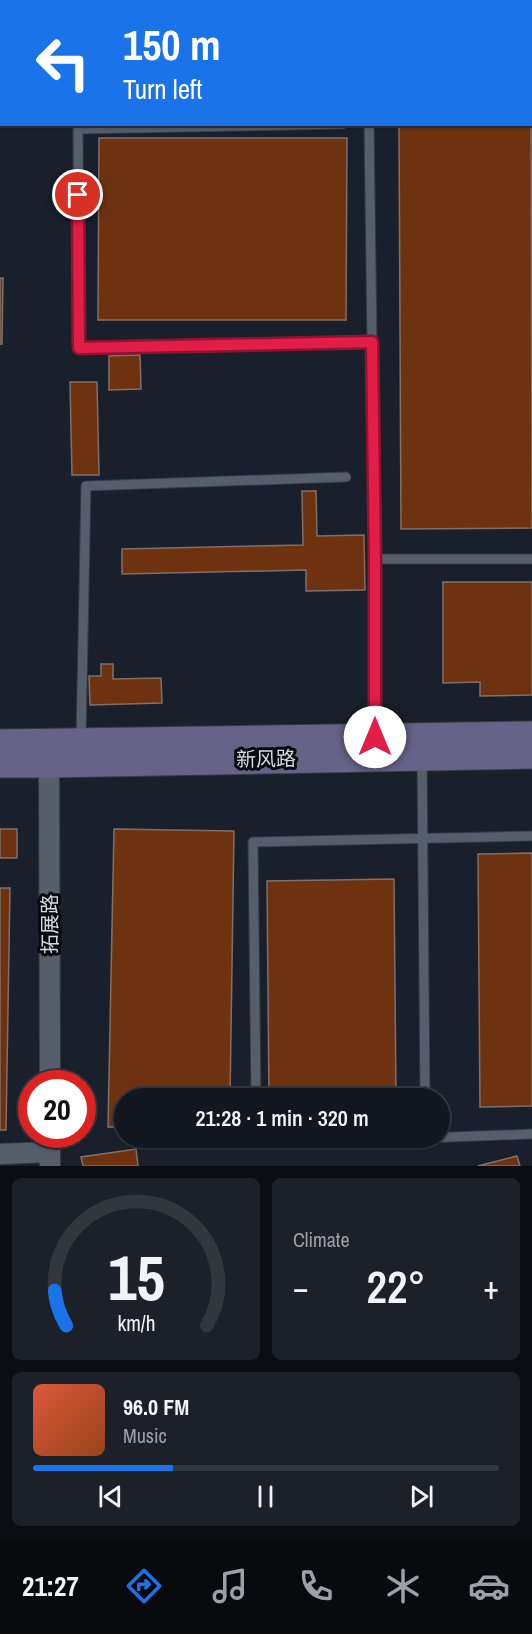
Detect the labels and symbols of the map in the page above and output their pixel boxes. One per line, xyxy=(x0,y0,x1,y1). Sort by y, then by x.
pin xyxy=(52,169,103,220)
position arrow xyxy=(343,705,407,769)
street label: 新风路 xyxy=(236,744,296,773)
street label: 拓展路 xyxy=(36,894,63,954)
speed limit sign: 20 xyxy=(18,1070,96,1148)

